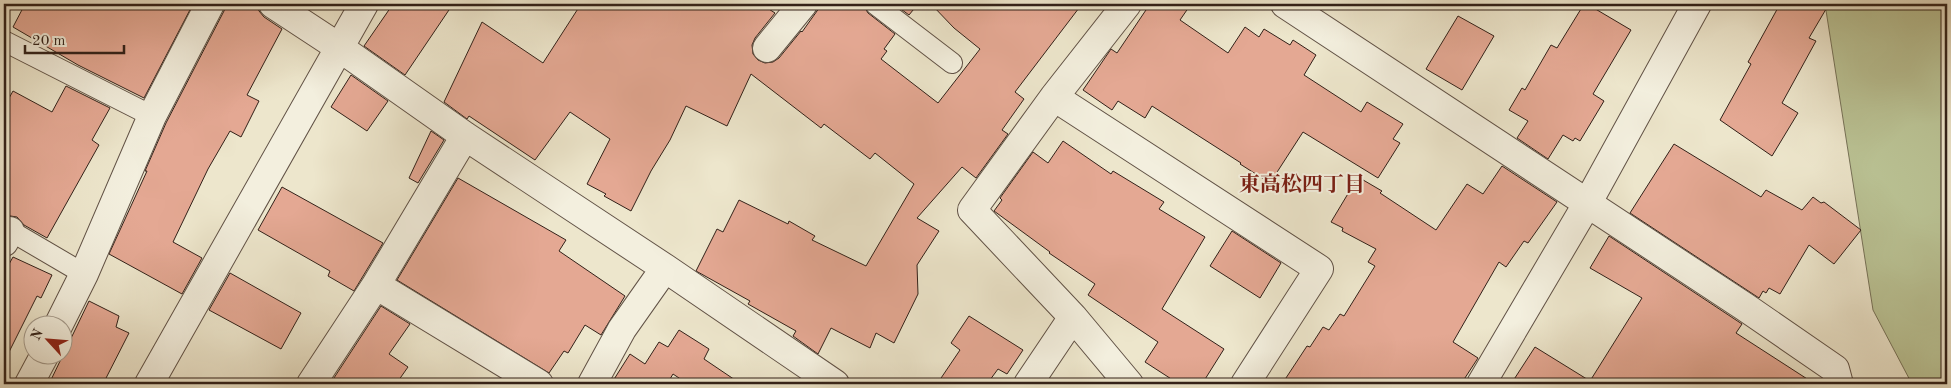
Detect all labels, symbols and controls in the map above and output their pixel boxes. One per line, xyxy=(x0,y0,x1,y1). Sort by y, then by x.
scale bar xyxy=(25,22,124,54)
text: 20 m xyxy=(32,34,66,49)
district label: 東高松四丁目 xyxy=(1239,173,1365,196)
north arrow xyxy=(22,316,72,366)
text: N xyxy=(29,327,46,343)

